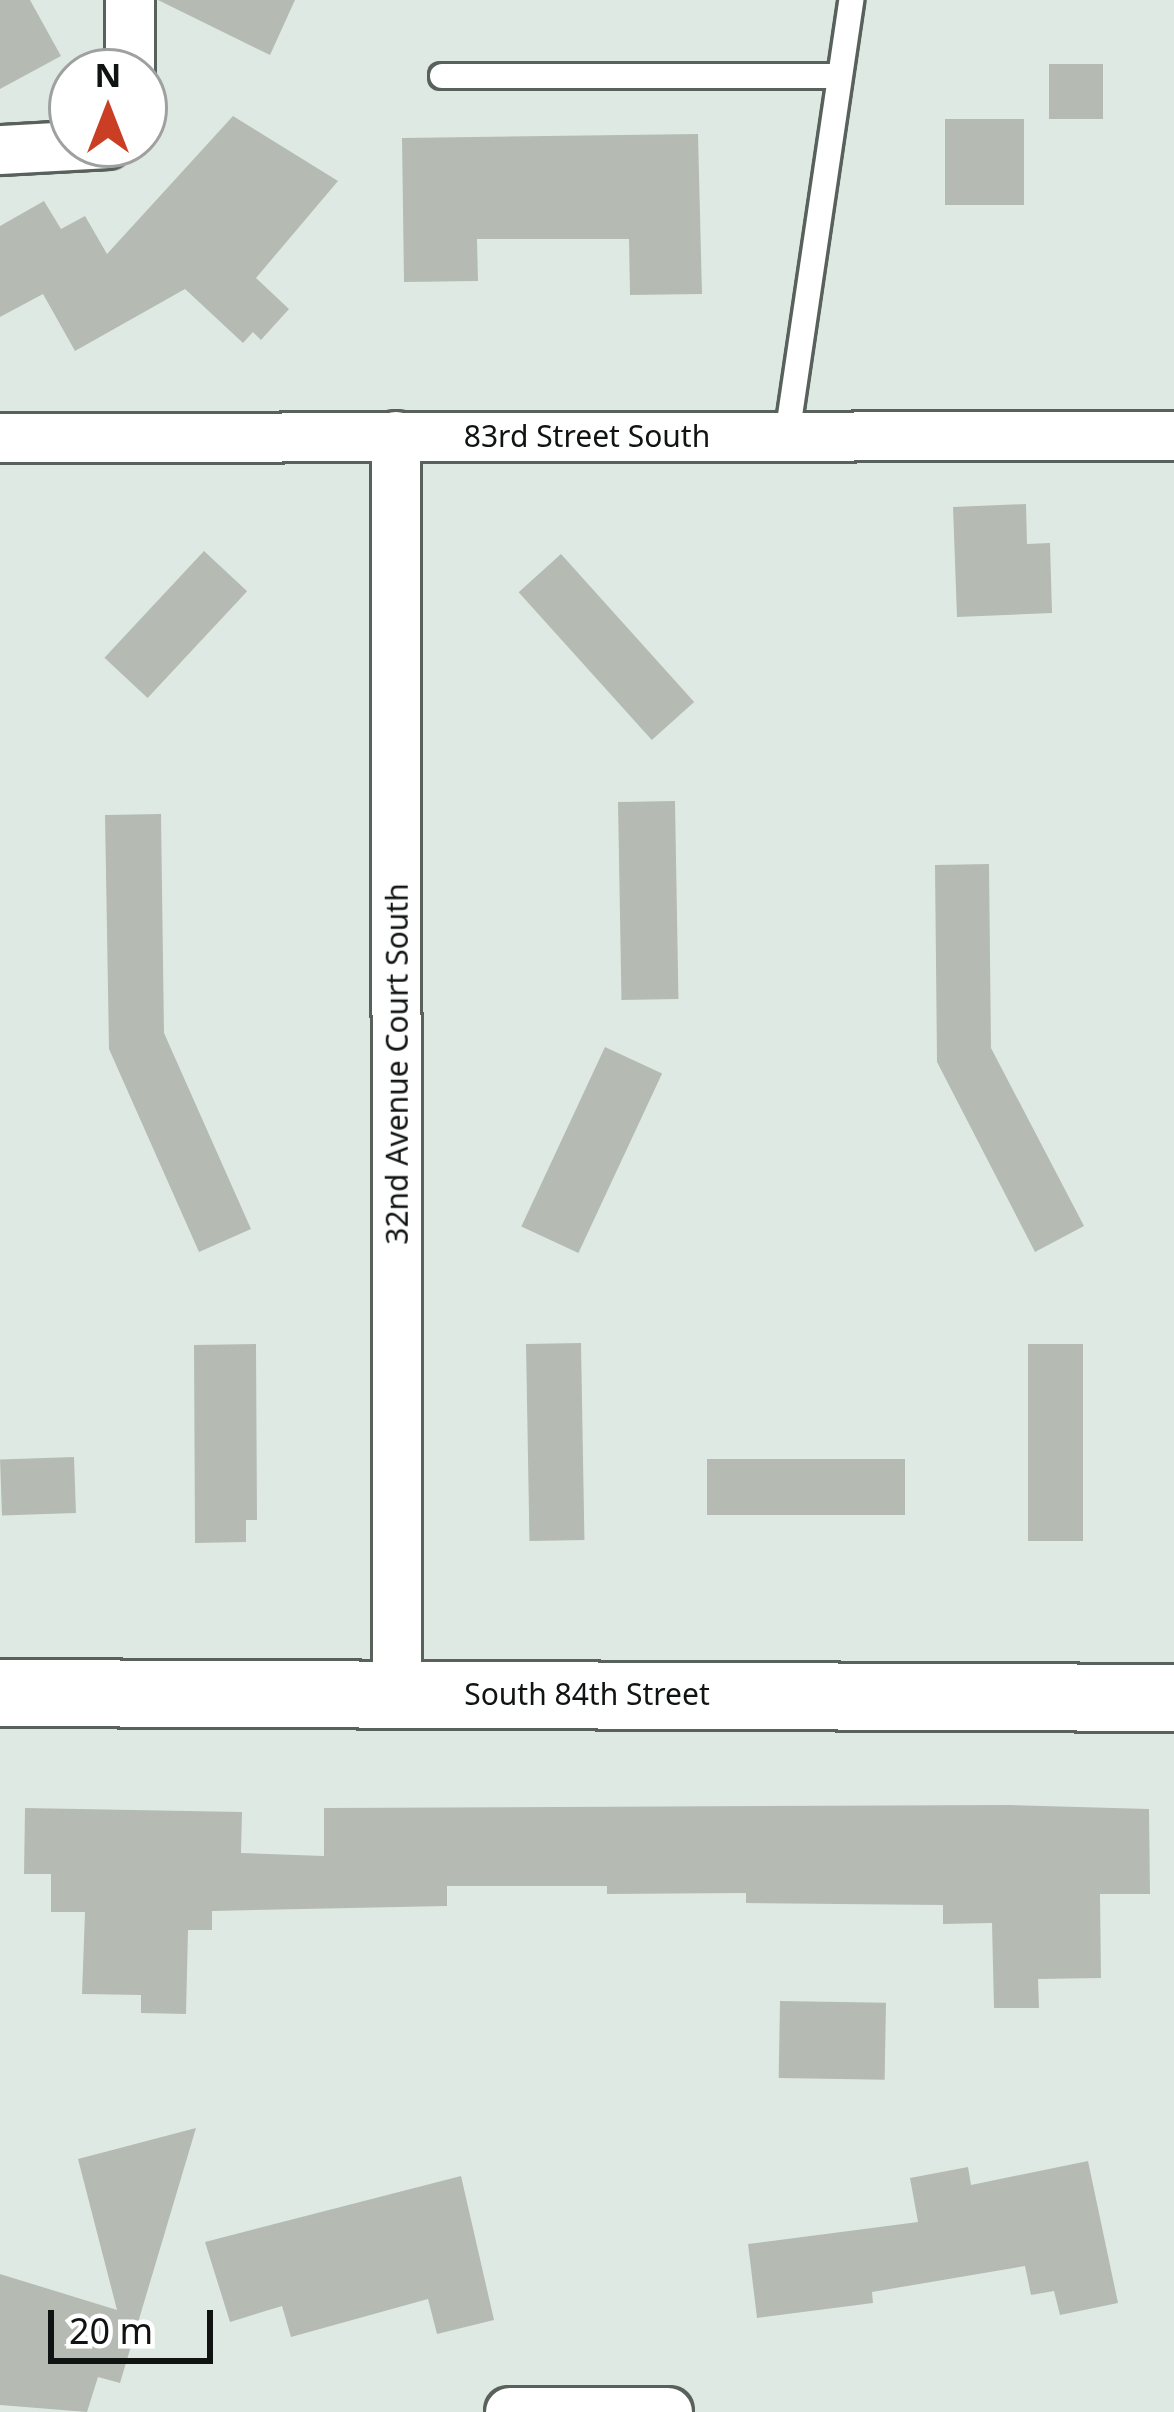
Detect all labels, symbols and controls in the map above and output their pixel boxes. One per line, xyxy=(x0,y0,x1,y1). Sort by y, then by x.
north arrow xyxy=(48,48,168,168)
text: N xyxy=(95,52,121,97)
street label: 83rd Street South xyxy=(464,418,710,454)
street label: 32nd Avenue Court South xyxy=(379,883,415,1245)
street label: South 84th Street xyxy=(464,1676,710,1712)
scale bar xyxy=(54,2286,219,2360)
text: 20 m xyxy=(69,2306,153,2355)

